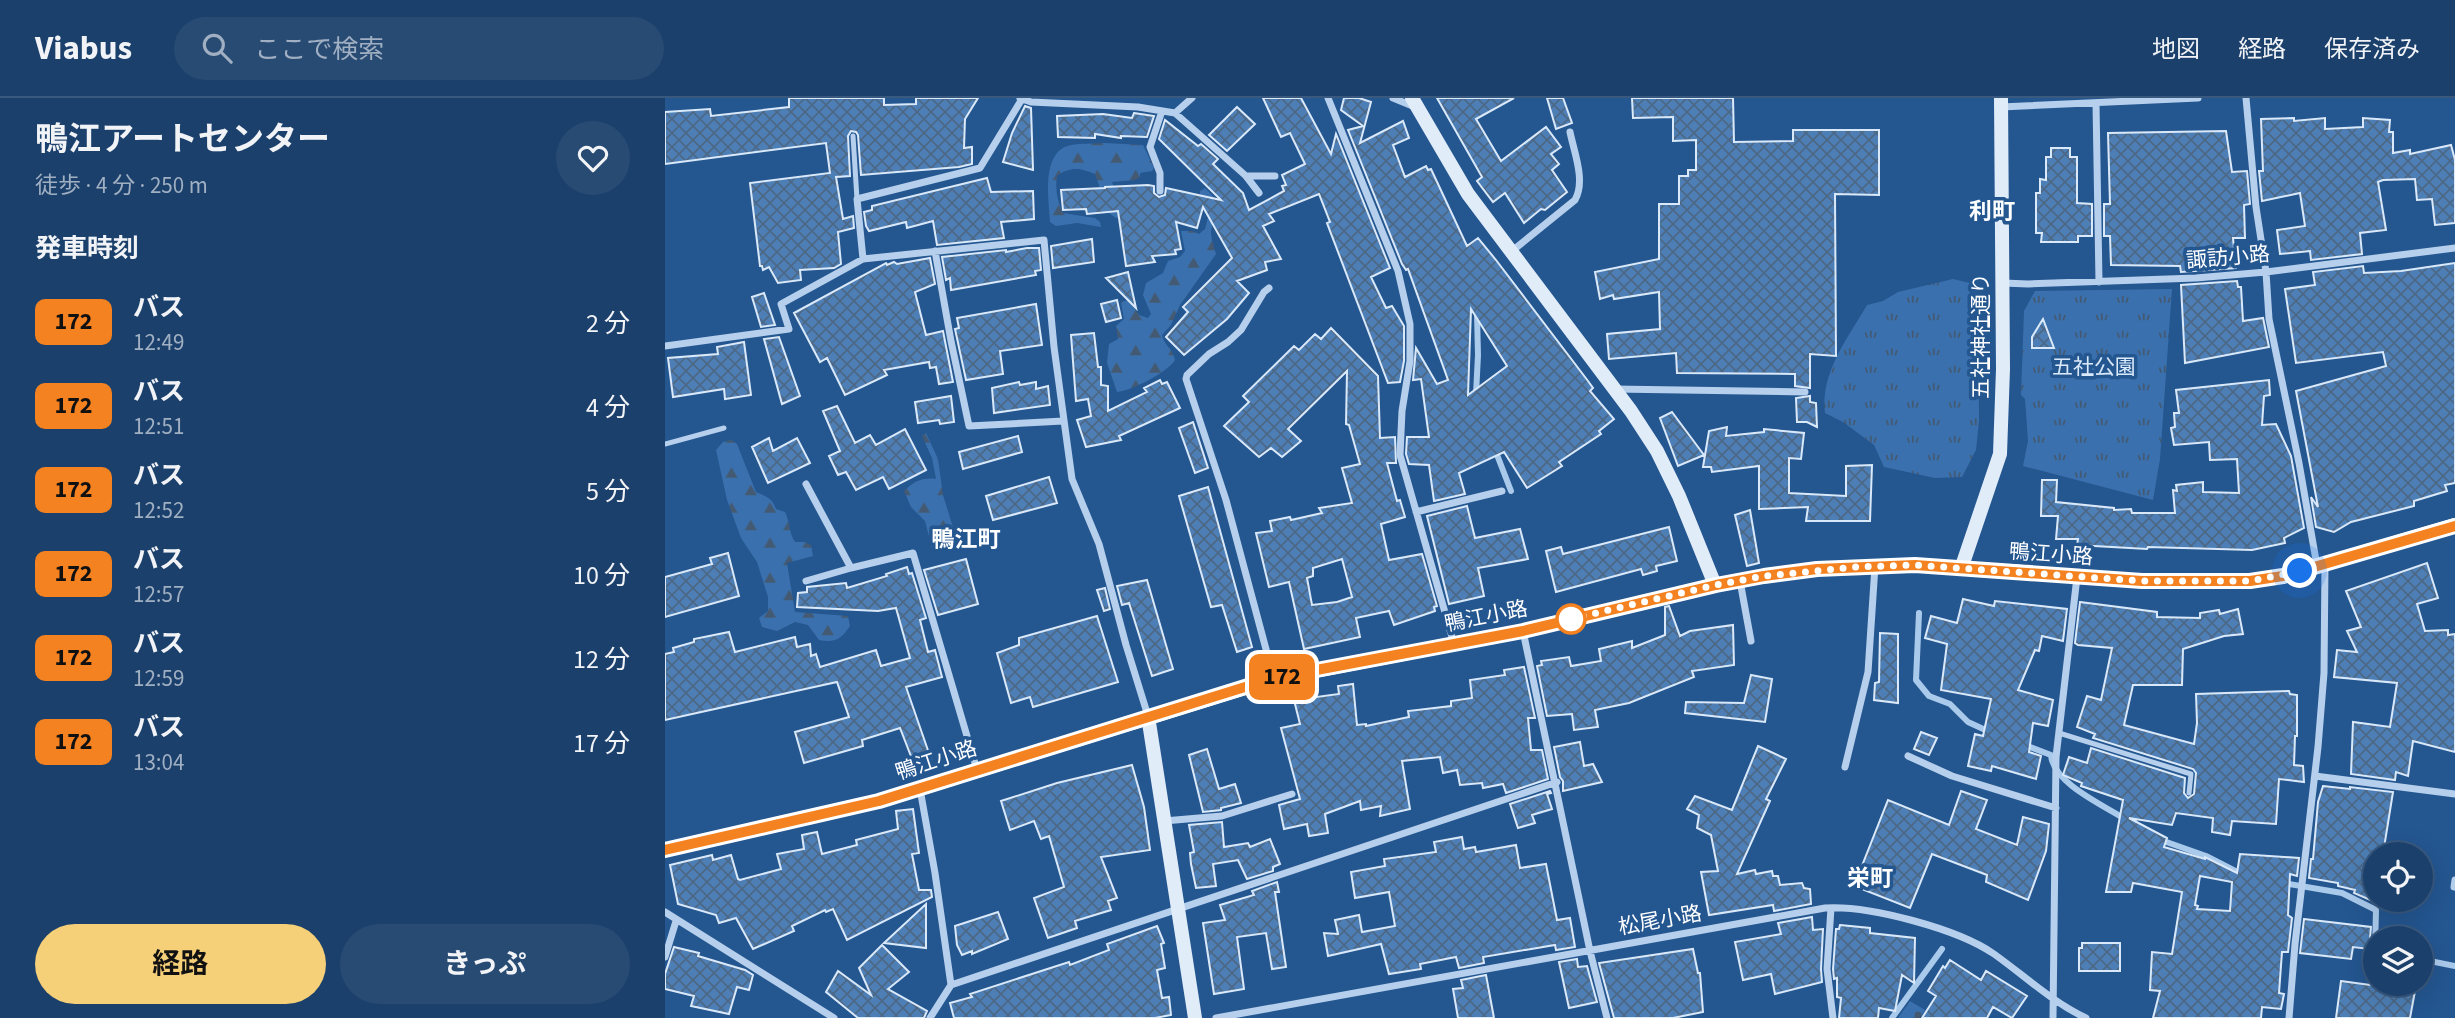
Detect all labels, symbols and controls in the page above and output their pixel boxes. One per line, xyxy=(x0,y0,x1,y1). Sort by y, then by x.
search box xyxy=(174,17,664,80)
text: Viabus xyxy=(35,25,132,72)
icon: search xyxy=(198,29,236,67)
text: ここで検索 xyxy=(254,31,384,68)
text: 地図 xyxy=(2152,32,2200,67)
text: 経路 xyxy=(2238,32,2286,67)
text: 保存済み xyxy=(2324,32,2420,67)
text: 鴨江アートセンター xyxy=(35,116,330,163)
button: heart xyxy=(556,121,630,195)
text: 徒歩 · 4 分 · 250 m xyxy=(35,169,208,202)
district label: 利町 xyxy=(1969,195,2015,228)
text: 発車時刻 xyxy=(35,230,139,267)
street label: 諏訪小路 xyxy=(2185,238,2271,276)
street label: 五社神社通り xyxy=(1966,273,1996,399)
text: バス xyxy=(133,289,185,326)
text: 172 xyxy=(54,304,93,339)
text: 2 分 xyxy=(586,305,630,342)
text: 12:49 xyxy=(133,326,184,359)
park label: 五社公園 xyxy=(2052,352,2136,382)
text: バス xyxy=(133,373,185,410)
text: 172 xyxy=(54,388,93,423)
text: 4 分 xyxy=(586,389,630,426)
text: 12:51 xyxy=(133,410,184,443)
text: バス xyxy=(133,457,185,494)
text: 172 xyxy=(54,472,93,507)
text: 5 分 xyxy=(586,473,630,510)
text: 12:52 xyxy=(133,494,184,527)
district label: 鴨江町 xyxy=(932,523,1001,556)
street label: 鴨江小路 xyxy=(2008,536,2094,572)
text: バス xyxy=(133,541,185,578)
your location xyxy=(2282,553,2317,588)
text: 172 xyxy=(54,556,93,591)
text: 10 分 xyxy=(573,557,630,594)
text: 12:57 xyxy=(133,578,184,611)
street label: 鴨江小路 xyxy=(1442,593,1530,639)
unlabelled marker xyxy=(1556,604,1586,634)
text: バス xyxy=(133,625,185,662)
text: 172 xyxy=(54,640,93,675)
text: 12 分 xyxy=(573,641,630,678)
line badge: 172 xyxy=(1242,654,1322,700)
text: 172 xyxy=(1263,659,1301,694)
text: 12:59 xyxy=(133,662,184,695)
text: バス xyxy=(133,709,185,746)
text: 172 xyxy=(54,724,93,759)
text: 17 分 xyxy=(573,725,630,762)
street label: 鴨江小路 xyxy=(891,733,981,787)
text: 13:04 xyxy=(133,746,184,779)
map controls xyxy=(2363,842,2433,996)
button: locate xyxy=(2363,842,2433,912)
district label: 栄町 xyxy=(1847,862,1893,895)
street label: 松尾小路 xyxy=(1616,898,1704,942)
button: 経路 xyxy=(35,924,326,1004)
button: きっぷ xyxy=(340,924,630,1004)
button: layers xyxy=(2363,926,2433,996)

